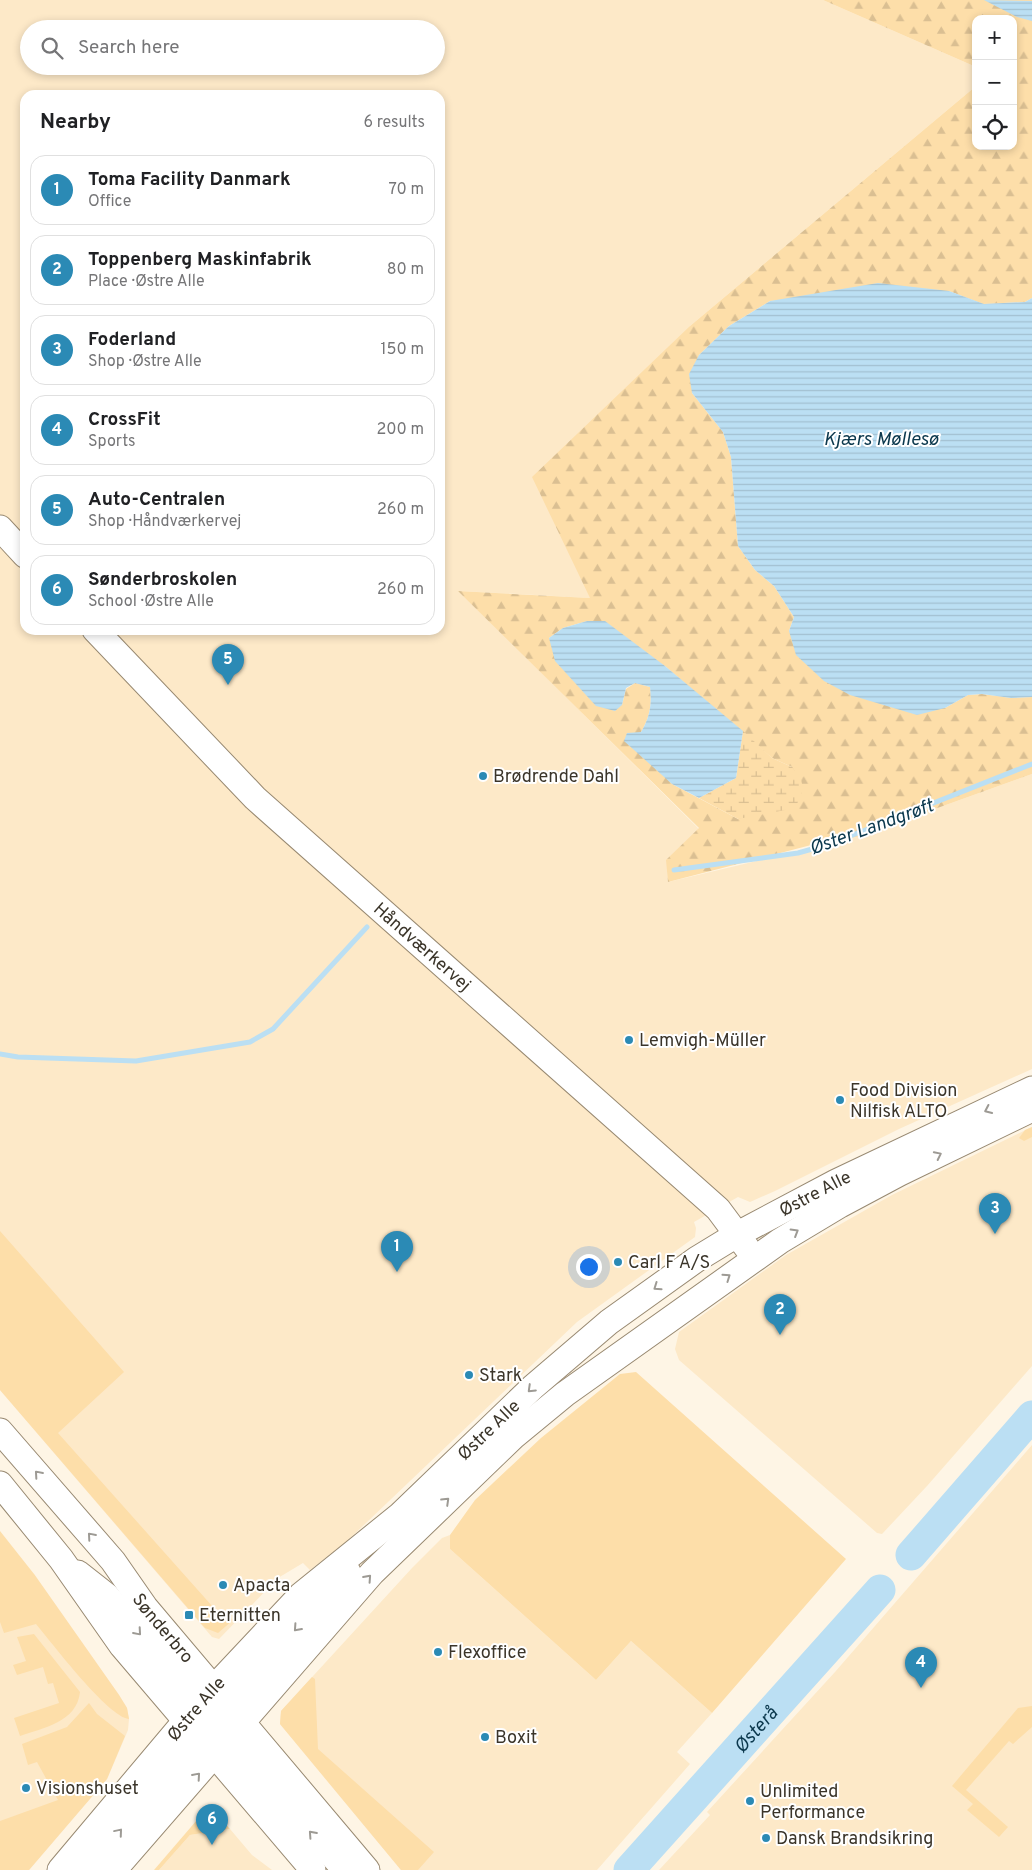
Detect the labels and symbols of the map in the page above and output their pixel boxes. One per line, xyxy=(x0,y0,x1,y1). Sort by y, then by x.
water label: Kjærs Møllesø xyxy=(824,428,939,452)
pin: 5 xyxy=(212,644,244,685)
place label: Brødrende Dahl xyxy=(493,766,619,789)
marker: Brødrende Dahl xyxy=(477,770,489,782)
water label: Øster Landgrøft xyxy=(806,794,938,861)
street label: Håndværkervej xyxy=(368,898,475,997)
place label: Lemvigh-Müller xyxy=(639,1030,766,1053)
marker: Lemvigh-Müller xyxy=(623,1034,635,1046)
place label: Food Division Nilfisk ALTO xyxy=(850,1080,957,1124)
marker: Food Division Nilfisk ALTO xyxy=(834,1094,846,1106)
one-way arrow xyxy=(984,1103,993,1114)
one-way arrow xyxy=(933,1150,942,1161)
street label: Østre Alle xyxy=(776,1166,855,1223)
pin: 3 xyxy=(979,1193,1011,1234)
one-way arrow xyxy=(789,1228,798,1238)
pin: 1 xyxy=(381,1231,413,1272)
place label: Carl F A/S xyxy=(628,1252,710,1275)
your location xyxy=(576,1254,602,1280)
marker: Carl F A/S xyxy=(612,1256,624,1268)
one-way arrow xyxy=(721,1274,731,1283)
one-way arrow xyxy=(654,1281,663,1290)
pin: 2 xyxy=(764,1294,796,1335)
place label: Stark xyxy=(479,1365,522,1388)
marker: Stark xyxy=(463,1369,475,1381)
one-way arrow xyxy=(528,1383,537,1392)
street label: Østre Alle xyxy=(453,1395,526,1466)
one-way arrow xyxy=(34,1471,43,1480)
one-way arrow xyxy=(440,1498,449,1507)
one-way arrow xyxy=(88,1533,97,1542)
one-way arrow xyxy=(362,1574,371,1583)
place label: Apacta xyxy=(233,1575,290,1598)
marker: Apacta xyxy=(217,1579,229,1591)
street label: Sønderbro xyxy=(126,1589,198,1669)
place label: Eternitten xyxy=(199,1605,281,1628)
marker: Eternitten xyxy=(183,1609,195,1621)
one-way arrow xyxy=(294,1623,303,1632)
one-way arrow xyxy=(132,1626,141,1635)
place label: Flexoffice xyxy=(448,1642,526,1665)
marker: Flexoffice xyxy=(432,1646,444,1658)
pin: 4 xyxy=(905,1647,937,1688)
street label: Østre Alle xyxy=(163,1673,231,1747)
water label: Østerå xyxy=(730,1702,784,1759)
place label: Boxit xyxy=(495,1727,537,1750)
marker: Boxit xyxy=(479,1731,491,1743)
one-way arrow xyxy=(191,1773,200,1782)
place label: Visionshuset xyxy=(36,1778,139,1801)
place label: Unlimited Performance xyxy=(760,1781,865,1825)
marker: Visionshuset xyxy=(20,1782,32,1794)
marker: Unlimited Performance xyxy=(744,1795,756,1807)
pin: 6 xyxy=(196,1804,228,1845)
one-way arrow xyxy=(113,1828,122,1837)
place label: Dansk Brandsikring xyxy=(776,1828,933,1851)
one-way arrow xyxy=(309,1830,318,1839)
marker: Dansk Brandsikring xyxy=(760,1832,772,1844)

